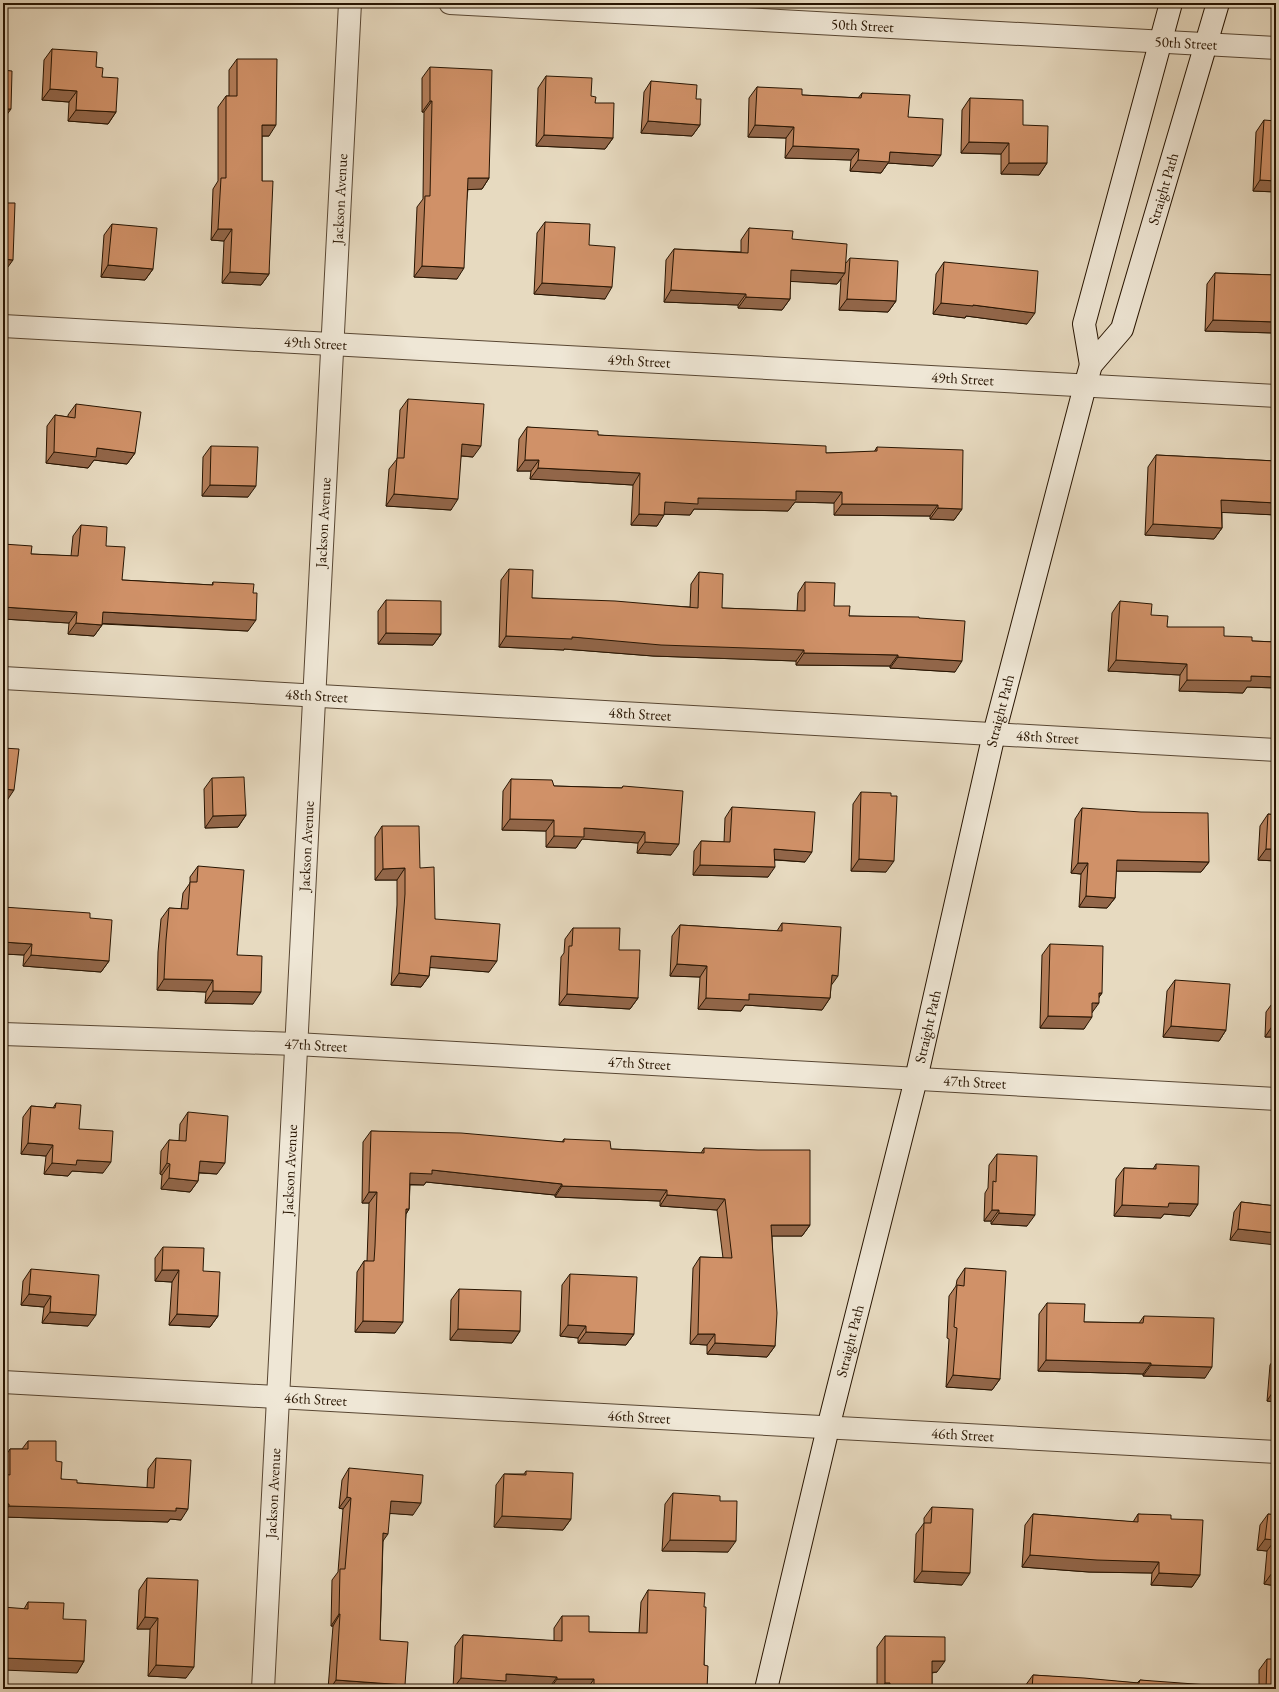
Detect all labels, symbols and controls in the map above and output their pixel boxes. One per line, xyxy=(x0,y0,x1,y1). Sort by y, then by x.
street label: 50th Street xyxy=(831,14,895,36)
street label: 50th Street xyxy=(1154,31,1218,54)
street label: Straight Path xyxy=(1143,150,1182,227)
street label: Jackson Avenue xyxy=(327,153,351,247)
street label: 49th Street xyxy=(284,331,348,354)
street label: 49th Street xyxy=(607,349,671,372)
street label: 49th Street xyxy=(931,367,995,389)
street label: Jackson Avenue xyxy=(311,477,335,570)
street label: Straight Path xyxy=(981,672,1018,749)
street label: 48th Street xyxy=(285,684,349,707)
street label: 48th Street xyxy=(608,702,672,725)
street label: 48th Street xyxy=(1015,725,1080,748)
street label: Jackson Avenue xyxy=(294,800,318,894)
street label: Straight Path xyxy=(910,988,945,1065)
street label: 47th Street xyxy=(284,1034,348,1056)
street label: 47th Street xyxy=(607,1052,672,1074)
street label: 47th Street xyxy=(943,1070,1007,1093)
street label: Jackson Avenue xyxy=(277,1124,301,1217)
street label: Straight Path xyxy=(831,1302,868,1379)
street label: 46th Street xyxy=(284,1387,348,1410)
street label: 46th Street xyxy=(607,1405,671,1428)
street label: 46th Street xyxy=(931,1423,995,1445)
street label: Jackson Avenue xyxy=(261,1447,284,1541)

